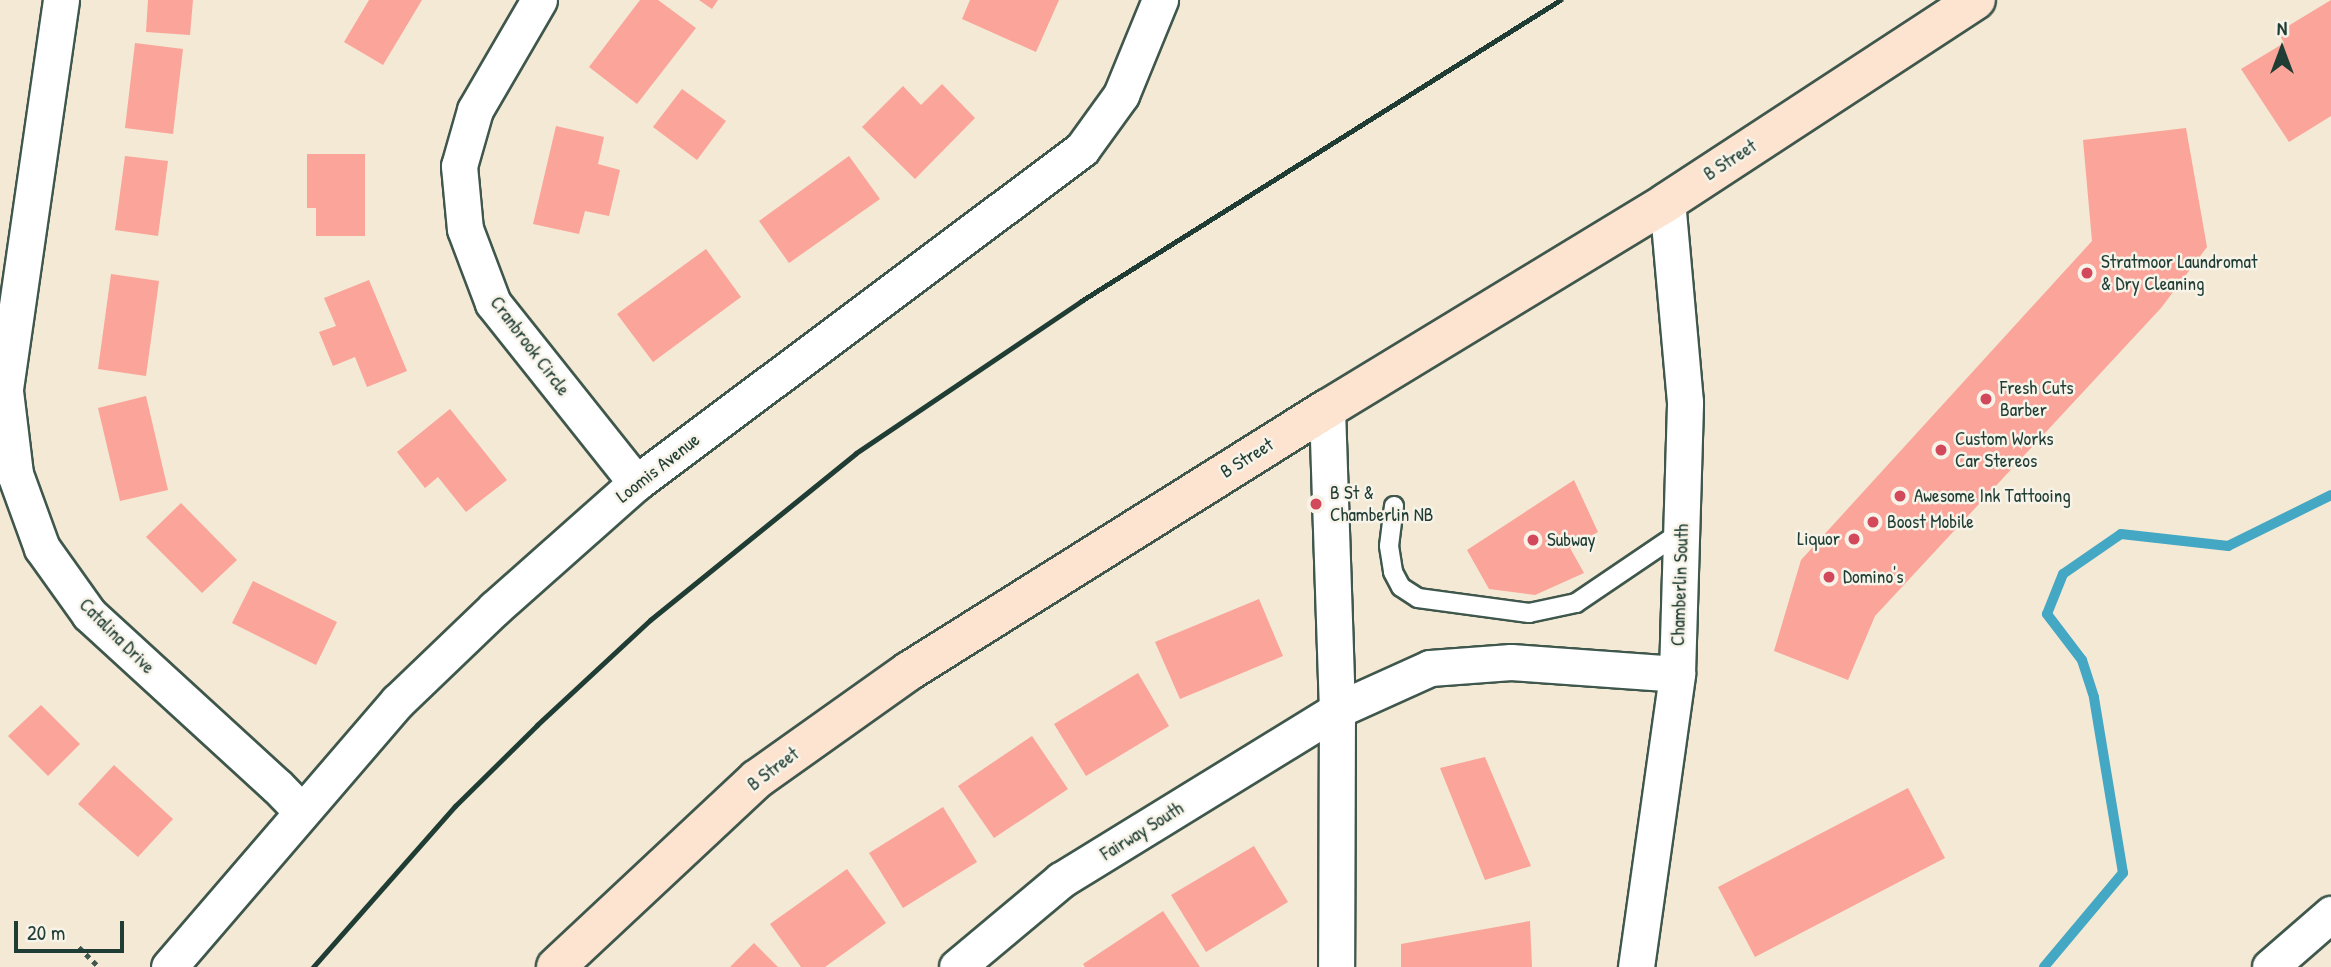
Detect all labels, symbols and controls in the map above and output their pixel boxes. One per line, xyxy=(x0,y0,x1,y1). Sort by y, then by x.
north arrow xyxy=(2247,14,2317,84)
text: N xyxy=(2277,15,2287,41)
street label: B Street xyxy=(1699,135,1761,185)
place label: Stratmoor Laundromat & Dry Cleaning xyxy=(2101,251,2257,295)
marker: Stratmoor Laundromat & Dry Cleaning xyxy=(2079,265,2095,281)
street label: Cranbrook Circle xyxy=(485,292,575,400)
place label: Fresh Cuts Barber xyxy=(2000,377,2074,421)
marker: Fresh Cuts Barber xyxy=(1978,391,1994,407)
street label: Loomis Avenue xyxy=(612,428,704,508)
place label: Custom Works Car Stereos xyxy=(1955,428,2054,472)
street label: B Street xyxy=(1216,433,1278,483)
marker: Custom Works Car Stereos xyxy=(1933,442,1949,458)
place label: B St & Chamberlin NB xyxy=(1330,482,1433,526)
place label: Awesome Ink Tattooing xyxy=(1914,485,2071,507)
marker: Awesome Ink Tattooing xyxy=(1892,488,1908,504)
marker: B St & Chamberlin NB xyxy=(1308,496,1324,512)
place label: Boost Mobile xyxy=(1887,511,1974,533)
marker: Boost Mobile xyxy=(1865,514,1881,530)
street label: Chamberlin South xyxy=(1666,524,1694,646)
place label: Liquor xyxy=(1797,528,1840,550)
place label: Subway xyxy=(1547,529,1595,551)
marker: Liquor xyxy=(1846,531,1862,547)
marker: Subway xyxy=(1525,532,1541,548)
place label: Domino's xyxy=(1843,566,1904,588)
marker: Domino's xyxy=(1821,569,1837,585)
street label: Catalina Drive xyxy=(75,594,159,678)
street label: B Street xyxy=(743,742,803,796)
street label: Fairway South xyxy=(1096,797,1188,865)
scale bar xyxy=(18,908,128,952)
text: 20 m xyxy=(27,918,65,947)

